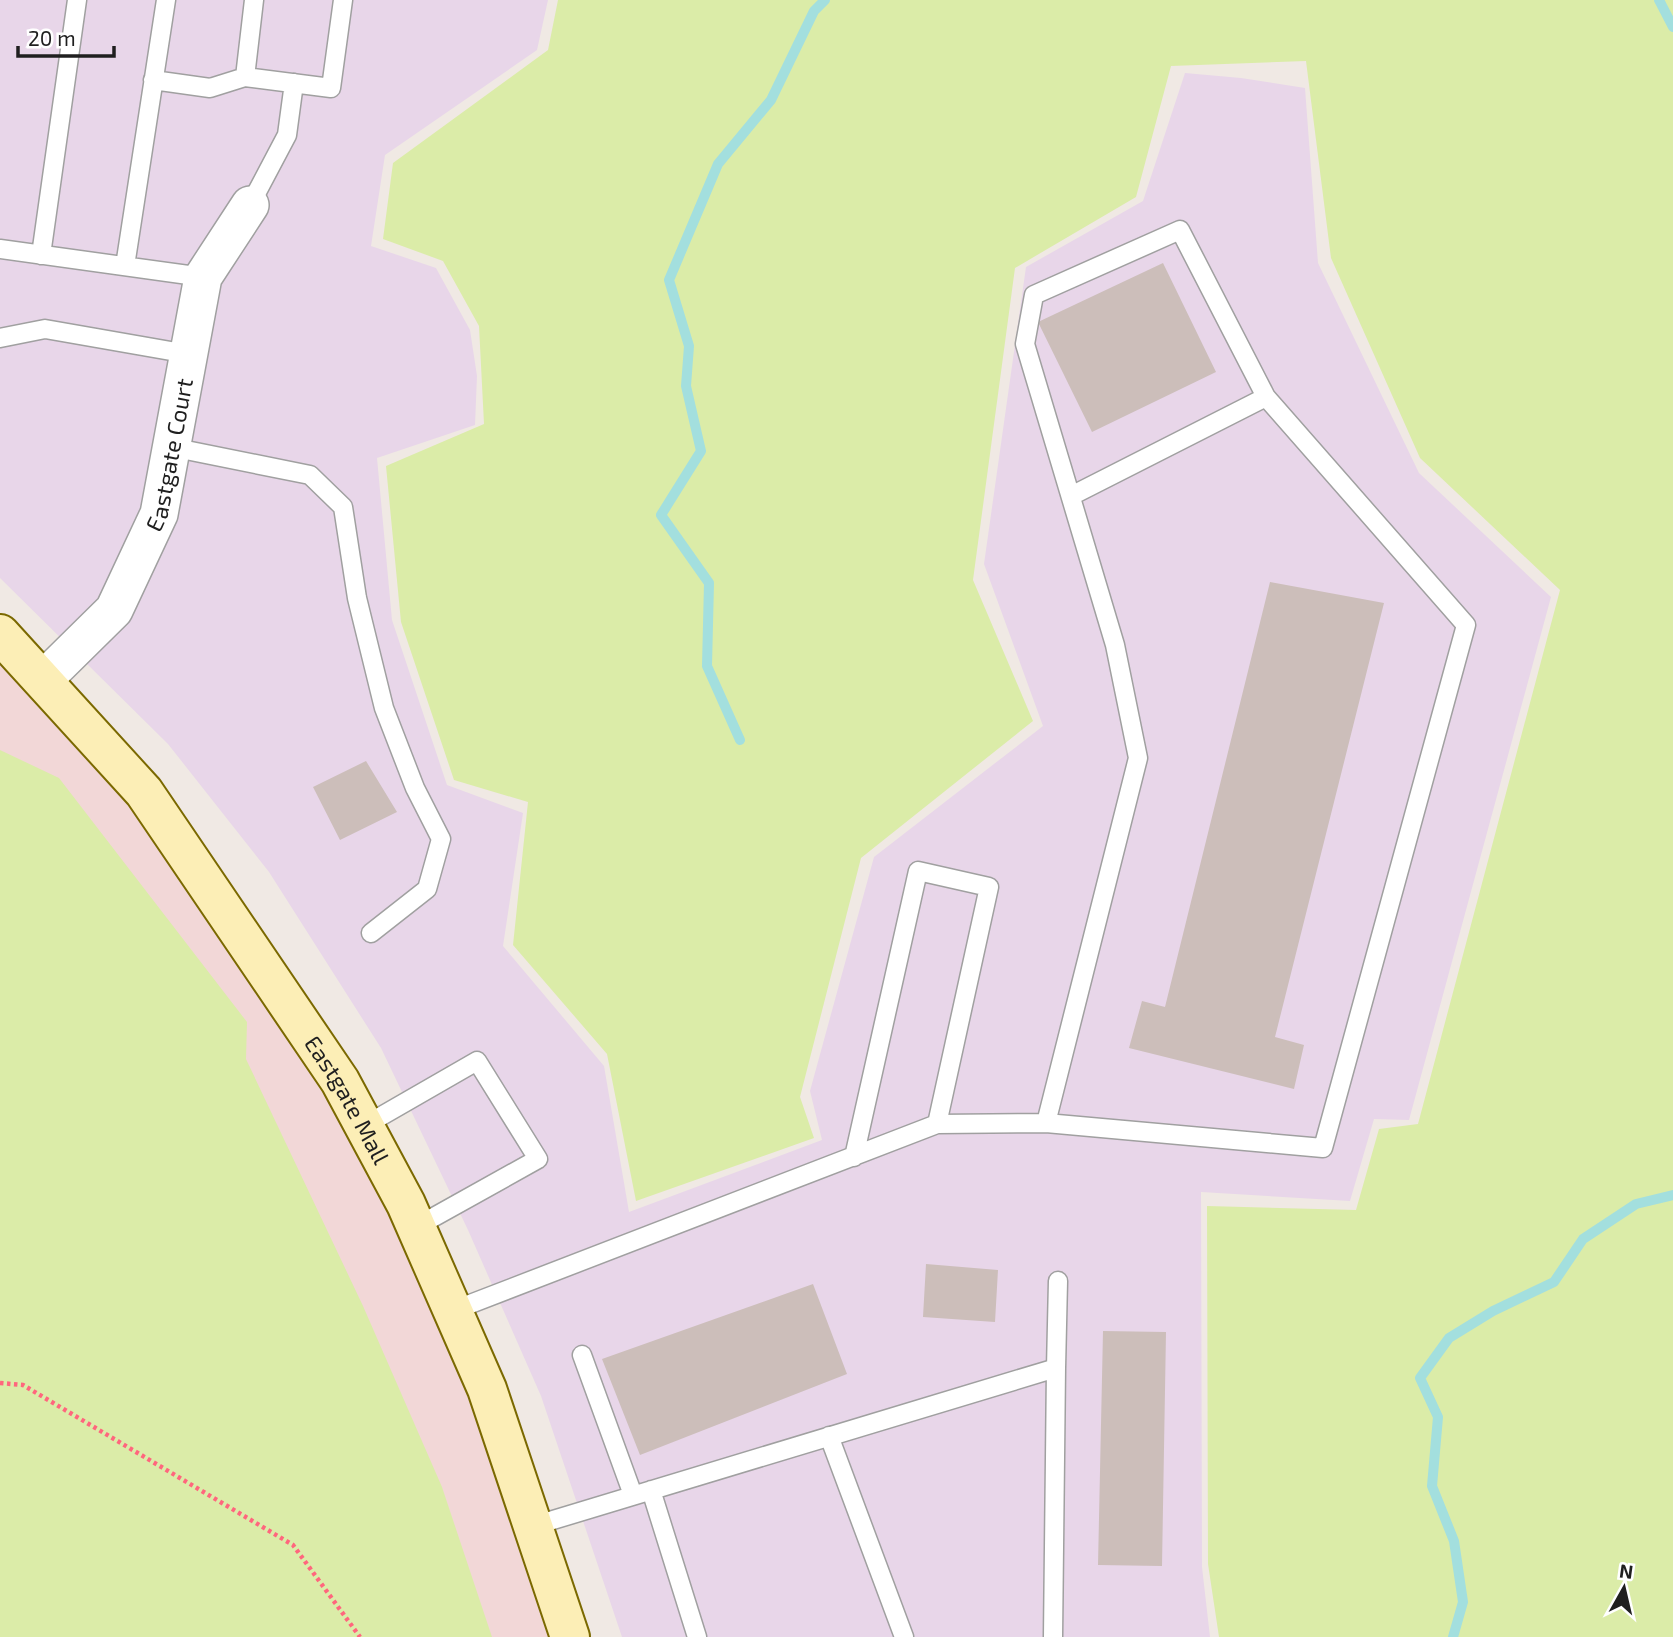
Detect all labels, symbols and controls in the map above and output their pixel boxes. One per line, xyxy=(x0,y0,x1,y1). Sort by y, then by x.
scale bar xyxy=(18,14,114,58)
text: 20 m xyxy=(28,25,76,50)
street label: Eastgate Court xyxy=(139,376,198,536)
street label: Eastgate Mall xyxy=(299,1030,396,1169)
north arrow xyxy=(1589,1553,1659,1623)
text: N xyxy=(1618,1558,1635,1583)

